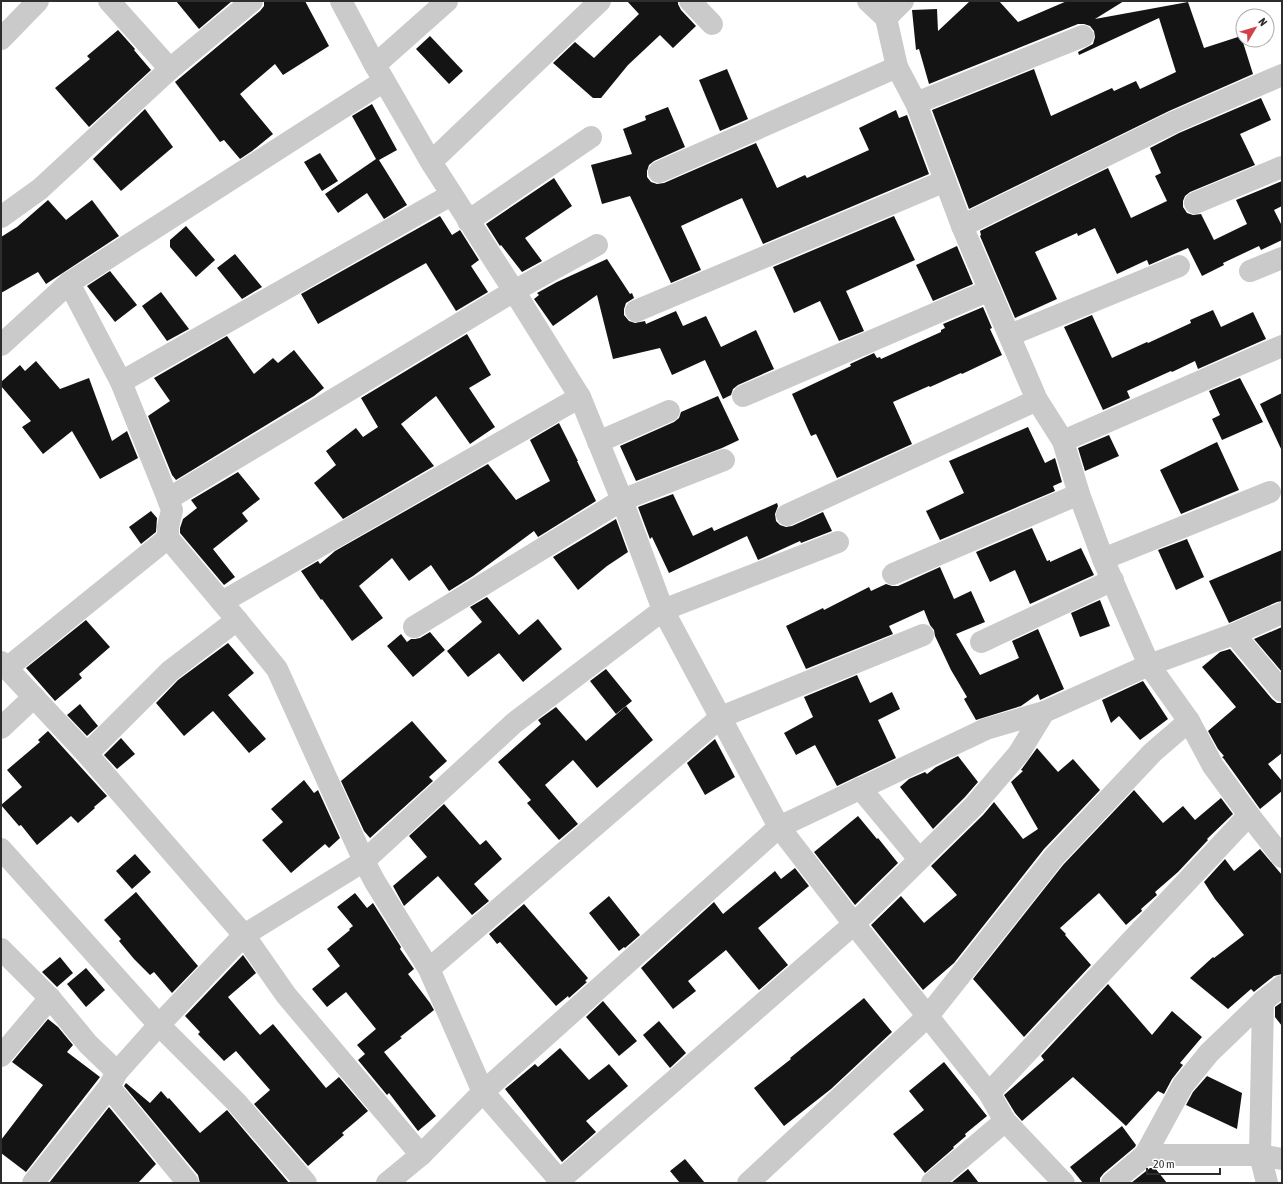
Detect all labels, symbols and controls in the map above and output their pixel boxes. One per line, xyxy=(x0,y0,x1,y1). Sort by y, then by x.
north arrow xyxy=(1235,8,1275,48)
text: N xyxy=(1256,16,1270,28)
scale bar xyxy=(1147,1150,1220,1176)
text: 20 m xyxy=(1153,1157,1175,1171)

